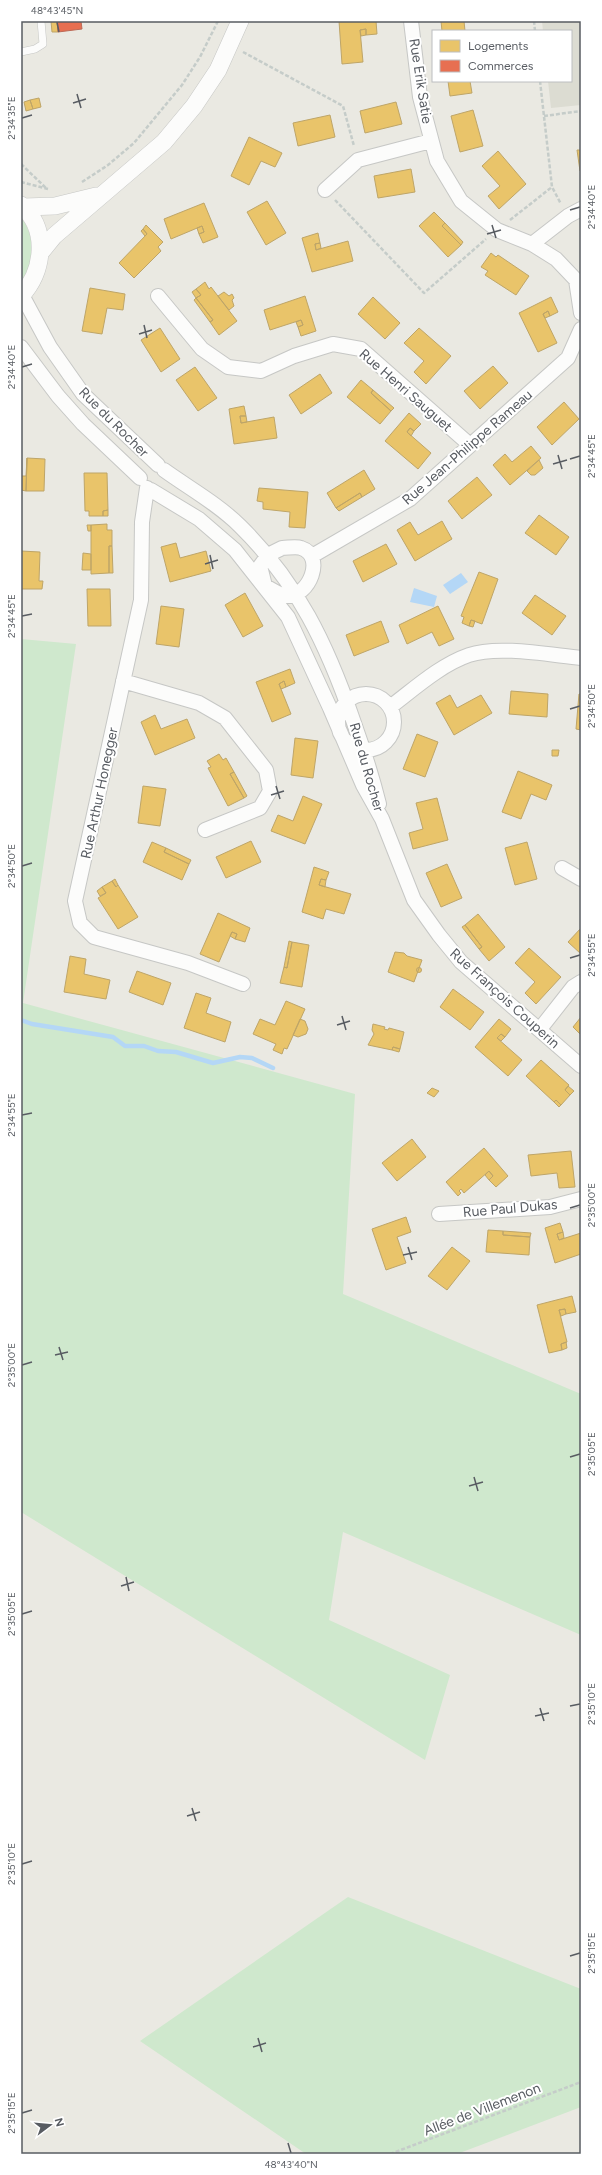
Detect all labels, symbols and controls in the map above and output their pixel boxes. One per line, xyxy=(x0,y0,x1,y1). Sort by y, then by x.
text: 48°43'45"N xyxy=(31,4,83,17)
legend xyxy=(432,30,572,82)
street label: Rue Erik Satie xyxy=(405,37,436,125)
text: Logements xyxy=(468,39,529,53)
text: Commerces xyxy=(468,59,534,73)
text: 2°34'35"E xyxy=(5,96,18,140)
text: 2°34'40"E xyxy=(585,185,598,229)
text: 2°34'40"E xyxy=(5,345,18,389)
street label: Rue Henri Sauguet xyxy=(356,345,456,435)
street label: Rue du Rocher xyxy=(75,384,152,461)
street label: Rue Jean-Philippe Rameau xyxy=(399,386,536,509)
text: 2°34'45"E xyxy=(585,434,598,478)
text: 2°34'45"E xyxy=(5,594,18,638)
text: 2°34'50"E xyxy=(585,684,598,728)
street label: Rue du Rocher xyxy=(346,721,387,814)
street label: Rue Arthur Honegger xyxy=(77,726,122,860)
text: 2°34'50"E xyxy=(5,844,18,888)
text: 2°34'55"E xyxy=(585,933,598,977)
street label: Rue François Couperin xyxy=(446,945,563,1052)
text: 2°34'55"E xyxy=(5,1093,18,1137)
text: 2°35'00"E xyxy=(585,1183,598,1227)
street label: Rue Paul Dukas xyxy=(462,1196,558,1221)
text: 2°35'00"E xyxy=(5,1343,18,1387)
text: 2°35'05"E xyxy=(585,1432,598,1476)
text: 2°35'05"E xyxy=(5,1592,18,1636)
text: 2°35'10"E xyxy=(585,1683,598,1725)
text: 2°35'10"E xyxy=(5,1843,18,1885)
text: 2°35'15"E xyxy=(585,1932,598,1974)
street label: Allée de Villemenon xyxy=(421,2079,543,2140)
text: 2°35'15"E xyxy=(5,2092,18,2134)
north arrow xyxy=(30,2105,70,2145)
text: N xyxy=(52,2116,67,2128)
text: 48°43'40"N xyxy=(264,2158,318,2171)

